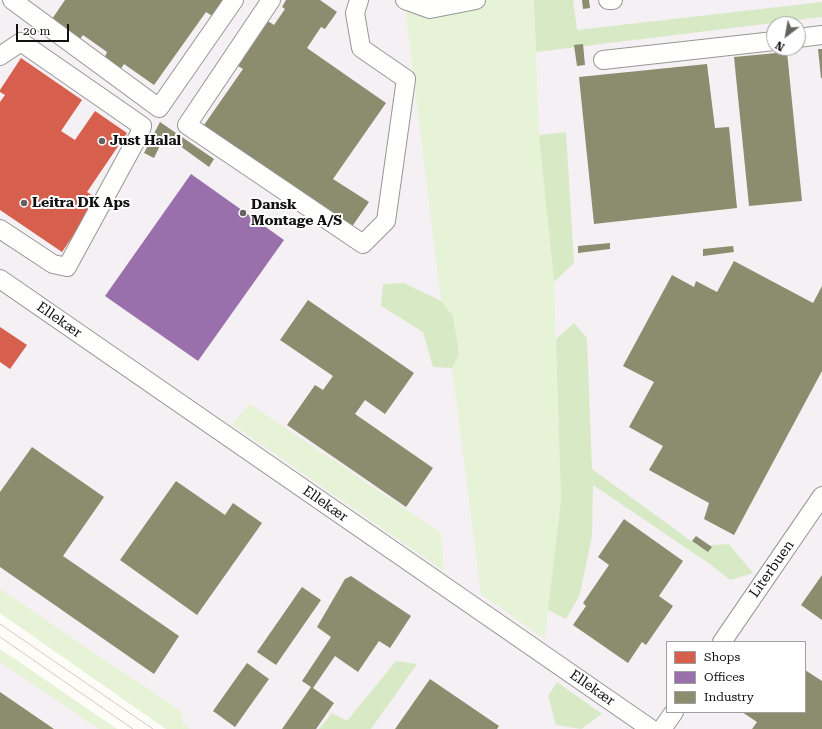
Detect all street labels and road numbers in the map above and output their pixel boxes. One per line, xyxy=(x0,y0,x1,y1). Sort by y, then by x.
street label: Ellekær xyxy=(33,298,85,342)
street label: Ellekær xyxy=(299,482,351,526)
street label: Literbuen xyxy=(746,537,798,601)
street label: Ellekær xyxy=(566,666,618,710)

